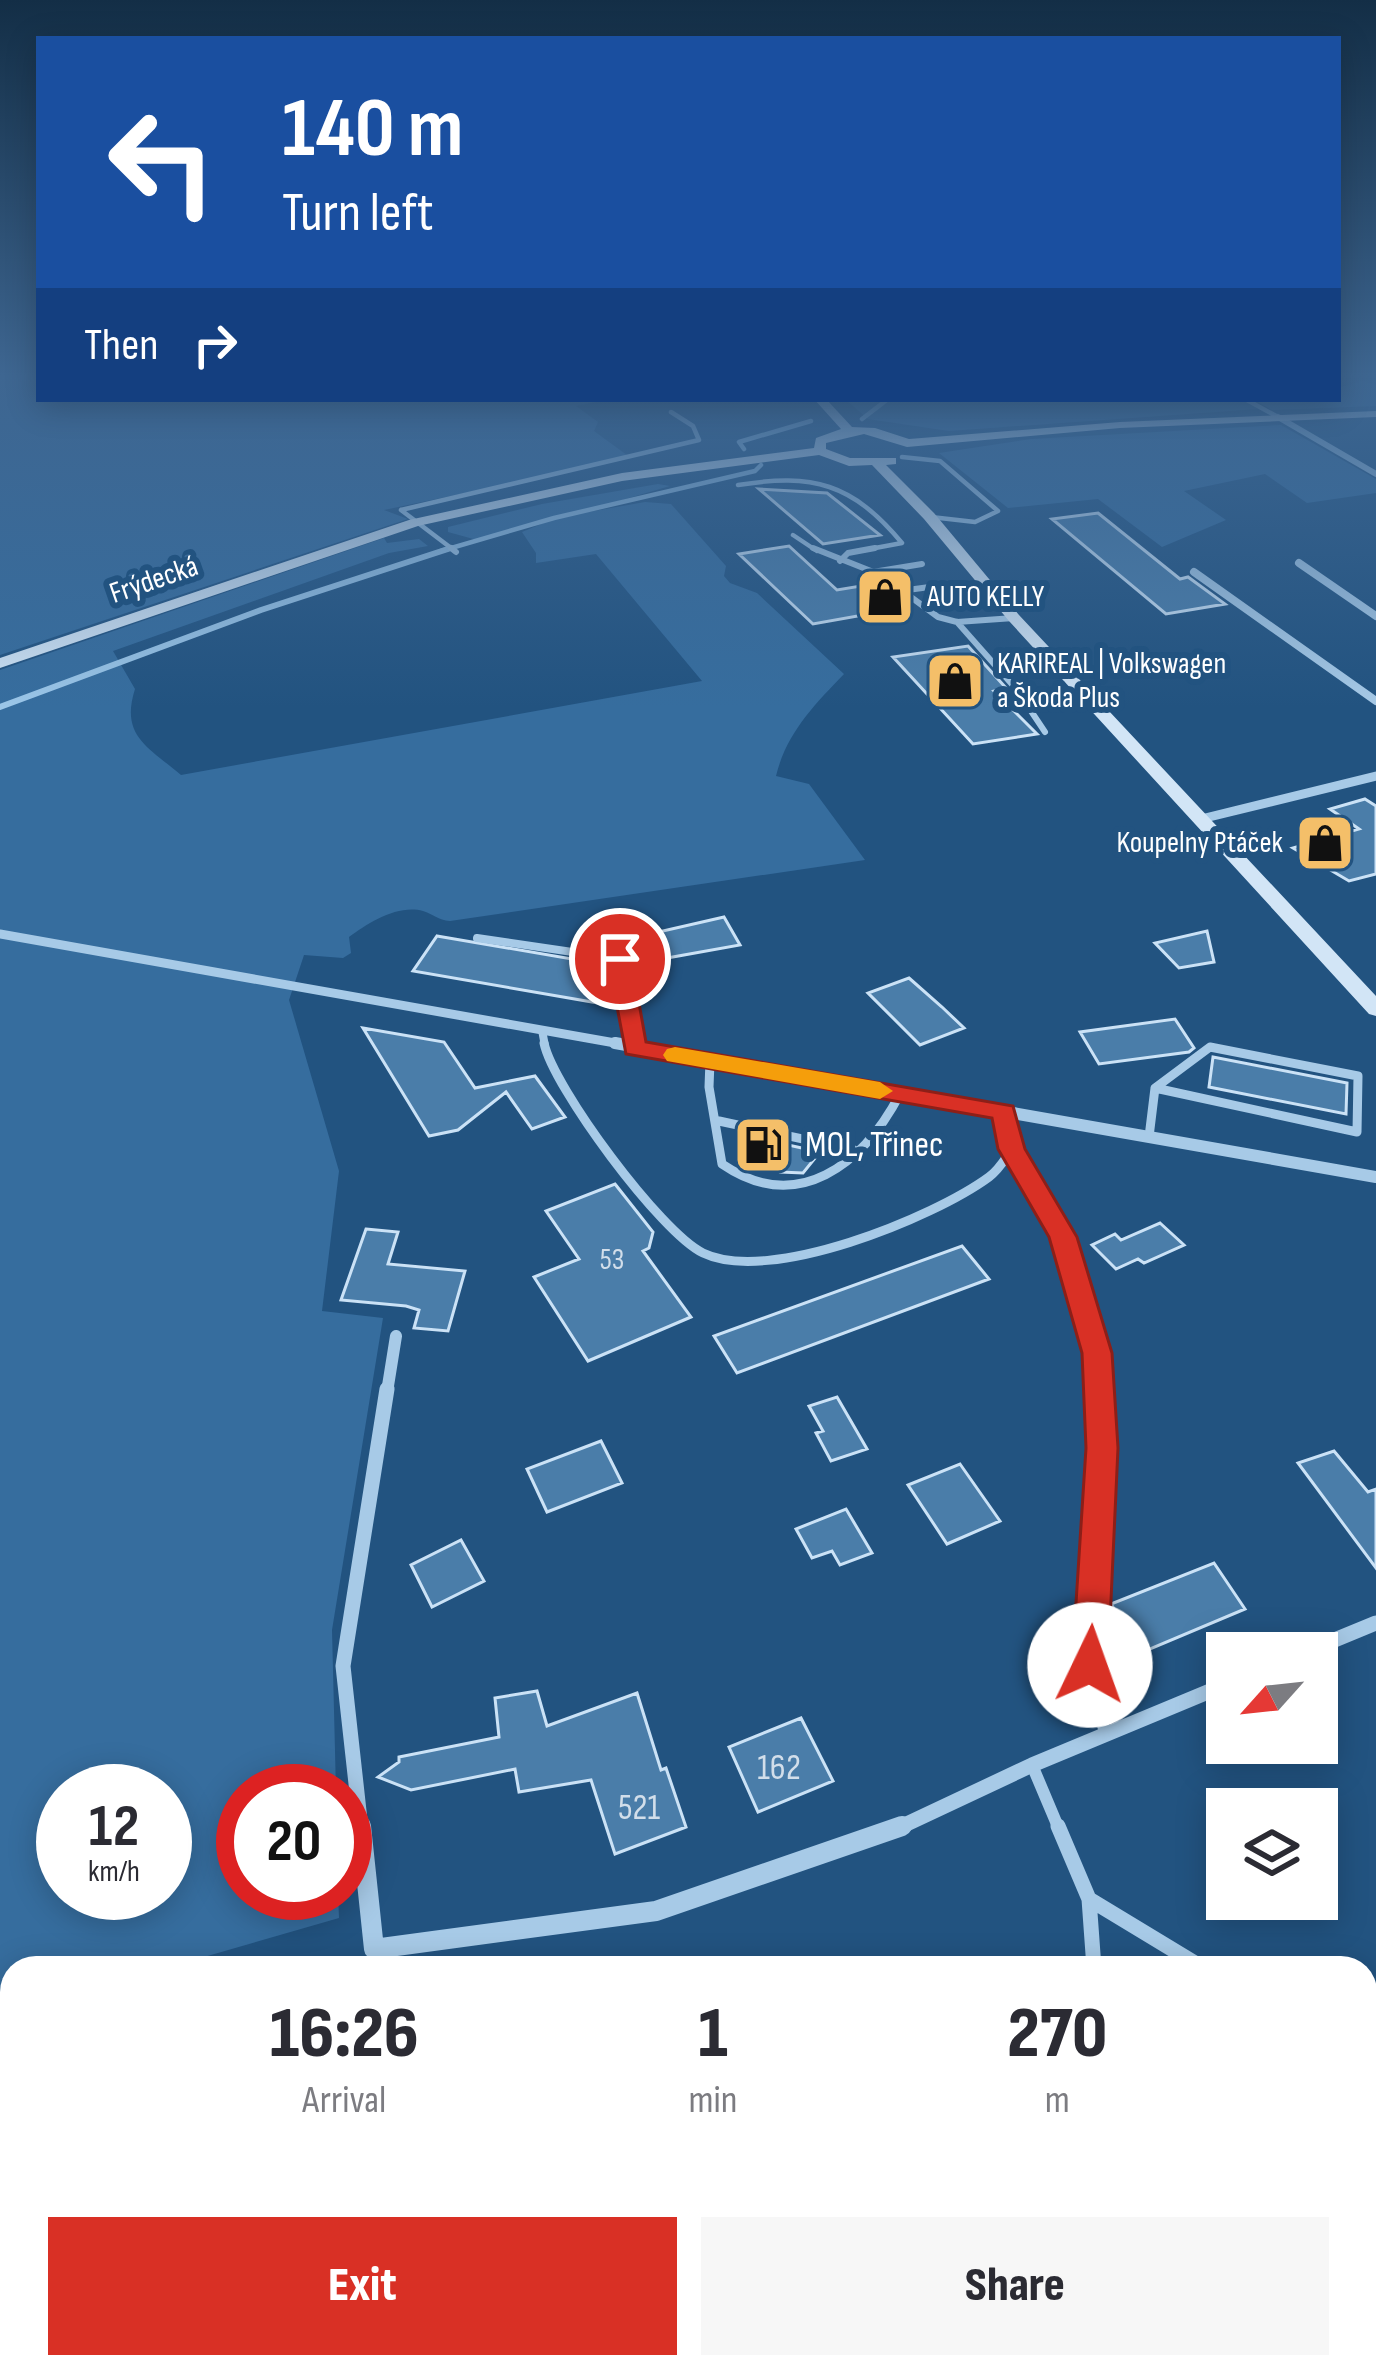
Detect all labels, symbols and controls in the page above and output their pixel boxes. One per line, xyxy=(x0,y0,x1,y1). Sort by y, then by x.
text: 140 m xyxy=(282,79,463,180)
icon: left xyxy=(84,84,240,240)
text: Turn left xyxy=(282,181,434,246)
icon: right xyxy=(182,312,248,378)
text: Then xyxy=(84,318,158,373)
street label: Frýdecká xyxy=(105,548,203,612)
shop icon: AUTO KELLY xyxy=(854,566,916,628)
place label: AUTO KELLY xyxy=(926,579,1045,615)
place label: KARIREAL | Volkswagen a Škoda Plus xyxy=(997,646,1226,716)
shop icon: KARIREAL | Volkswagen a Škoda Plus xyxy=(924,650,986,712)
shop icon: Koupelny Ptáček xyxy=(1294,812,1356,874)
place label: Koupelny Ptáček xyxy=(1117,825,1284,861)
pin xyxy=(569,908,671,1010)
icon: arrive xyxy=(587,926,653,992)
fuel station icon: MOL, Třinec xyxy=(732,1114,794,1176)
place label: MOL, Třinec xyxy=(805,1124,943,1167)
house number: 53 xyxy=(600,1242,624,1278)
position arrow xyxy=(1027,1602,1153,1728)
north arrow xyxy=(1206,1632,1338,1764)
map controls xyxy=(1206,1632,1338,1920)
house number: 162 xyxy=(757,1747,801,1790)
speed limit sign: 20 xyxy=(216,1764,372,1920)
house number: 521 xyxy=(618,1787,660,1830)
button: layers xyxy=(1206,1788,1338,1920)
text: 12 xyxy=(89,1791,139,1863)
text: km/h xyxy=(88,1854,140,1890)
text: 16:26 xyxy=(270,1991,419,2078)
text: 1 xyxy=(698,1991,728,2078)
text: 270 xyxy=(1007,1991,1107,2078)
text: Arrival xyxy=(302,2077,386,2124)
text: min xyxy=(689,2077,738,2124)
text: m xyxy=(1045,2077,1070,2124)
button: Exit xyxy=(48,2217,677,2355)
button: Share xyxy=(701,2217,1329,2355)

